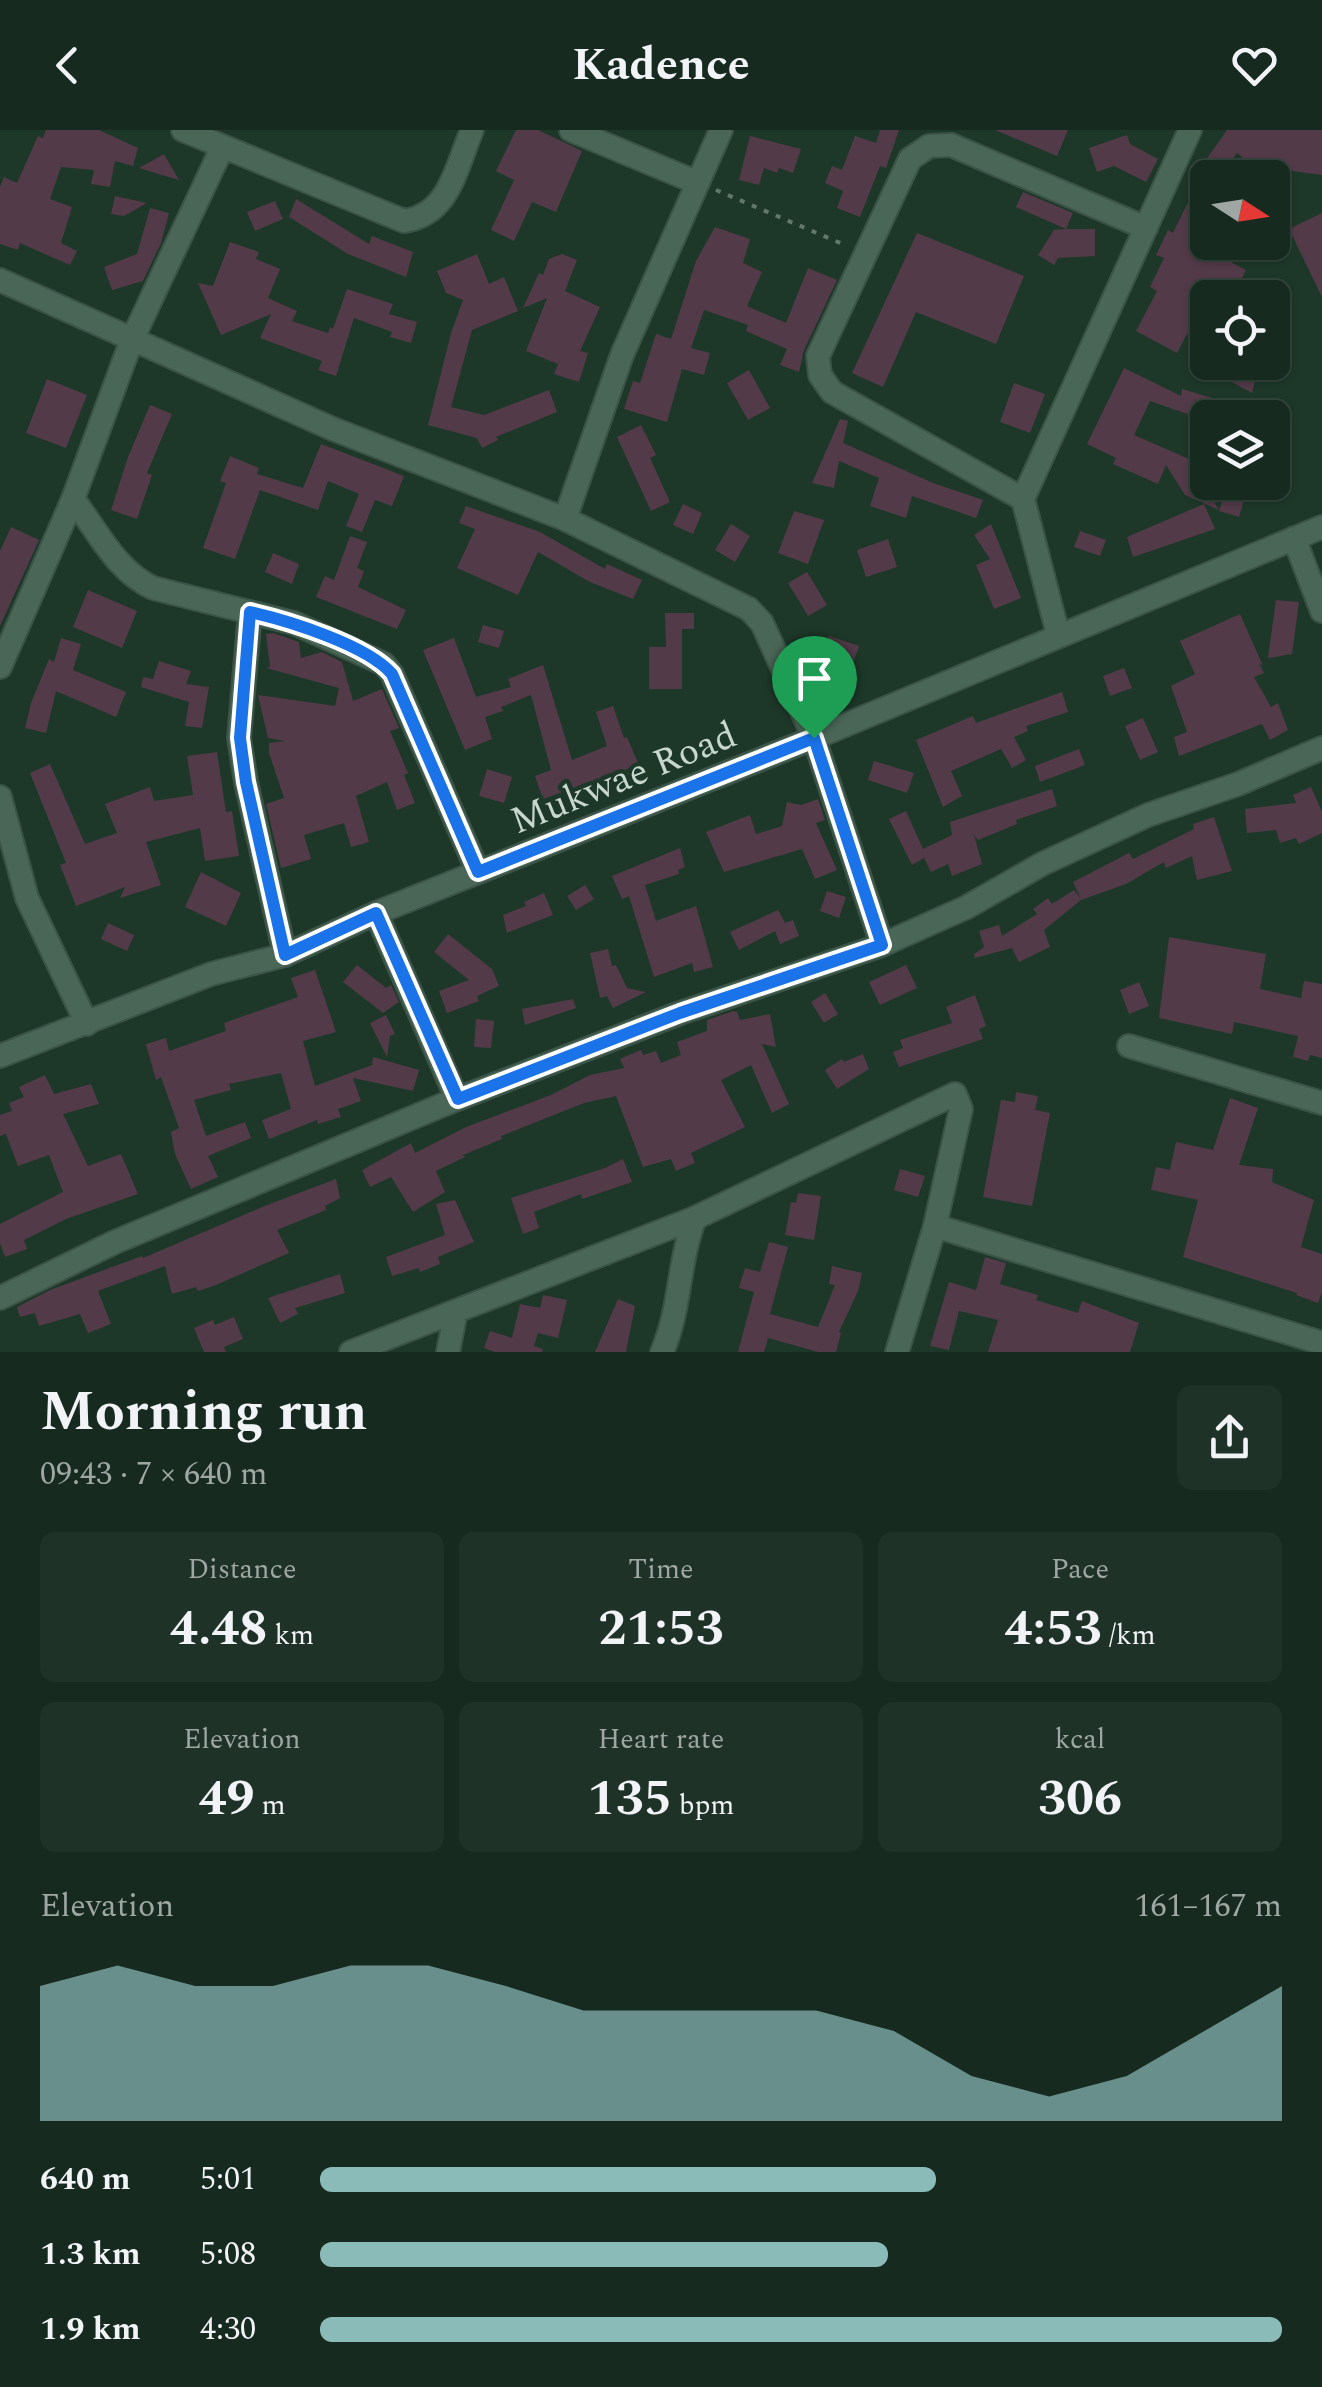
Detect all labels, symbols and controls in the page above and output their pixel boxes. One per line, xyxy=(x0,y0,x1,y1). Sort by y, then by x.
text: Kadence xyxy=(572,31,750,100)
icon: back xyxy=(40,38,95,93)
icon: heart xyxy=(1227,38,1282,93)
north arrow xyxy=(1190,160,1290,260)
map controls xyxy=(1190,160,1290,500)
button: locate xyxy=(1190,280,1290,380)
button: layers xyxy=(1190,400,1290,500)
pin xyxy=(772,636,857,739)
icon: arrive xyxy=(787,651,842,706)
street label: Mukwae Road xyxy=(502,707,746,851)
text: Morning run xyxy=(40,1371,368,1454)
button: share xyxy=(1177,1385,1282,1490)
text: 09:43 · 7 × 640 m xyxy=(40,1450,268,1499)
text: Distance xyxy=(187,1548,297,1591)
text: Time xyxy=(628,1548,694,1591)
text: Pace xyxy=(1051,1548,1109,1591)
text: 4.48 xyxy=(170,1591,267,1667)
text: 21:53 xyxy=(598,1591,724,1667)
text: 4:53 xyxy=(1004,1591,1102,1667)
text: km xyxy=(267,1614,314,1657)
text: /km xyxy=(1102,1614,1156,1657)
text: Elevation xyxy=(183,1718,301,1761)
text: Heart rate xyxy=(598,1718,724,1761)
text: kcal xyxy=(1055,1718,1105,1761)
text: 49 xyxy=(198,1761,255,1837)
text: 135 xyxy=(588,1761,672,1837)
text: 306 xyxy=(1038,1761,1122,1837)
text: m xyxy=(255,1784,286,1827)
text: bpm xyxy=(672,1784,734,1827)
text: Elevation xyxy=(40,1882,174,1931)
text: 161–167 m xyxy=(1134,1882,1282,1931)
text: 640 m xyxy=(40,2155,131,2204)
text: 5:01 xyxy=(200,2155,256,2204)
text: 1.3 km xyxy=(40,2230,141,2279)
text: 5:08 xyxy=(200,2230,256,2279)
text: 1.9 km xyxy=(40,2305,141,2354)
text: 4:30 xyxy=(200,2305,256,2354)

